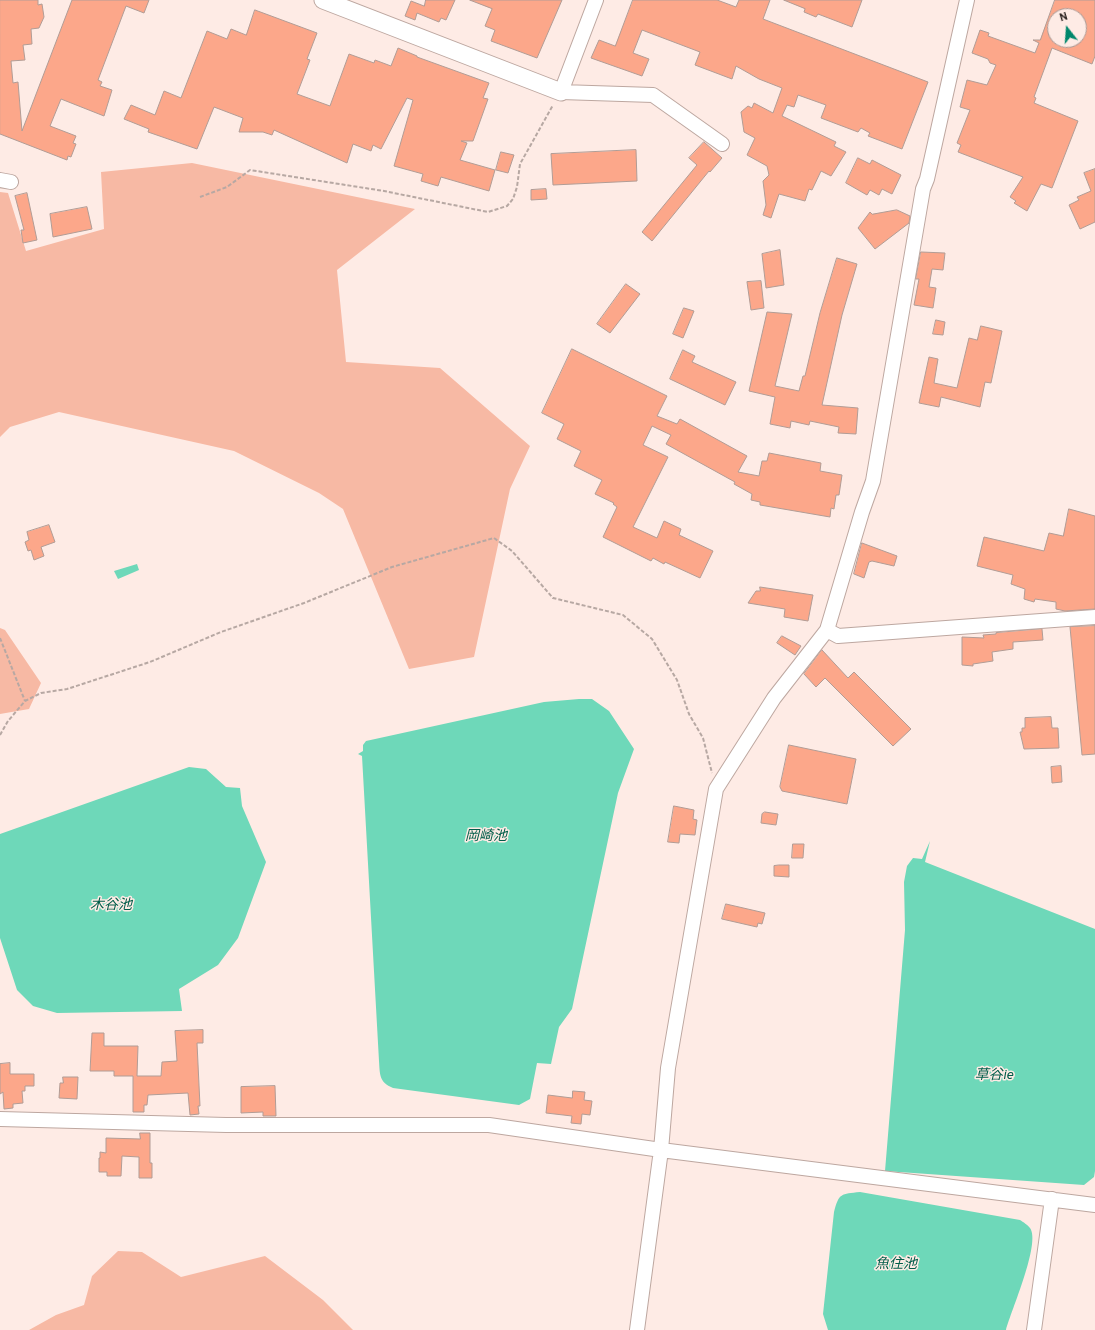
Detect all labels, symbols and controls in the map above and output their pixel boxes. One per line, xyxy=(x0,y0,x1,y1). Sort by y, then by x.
north arrow xyxy=(1047,8,1087,48)
text: N xyxy=(1058,10,1070,25)
water label: 岡崎池 xyxy=(465,829,507,845)
water label: 木谷池 xyxy=(90,898,132,914)
water label: 草谷ie xyxy=(975,1068,1013,1084)
water label: 魚住池 xyxy=(875,1257,917,1273)

